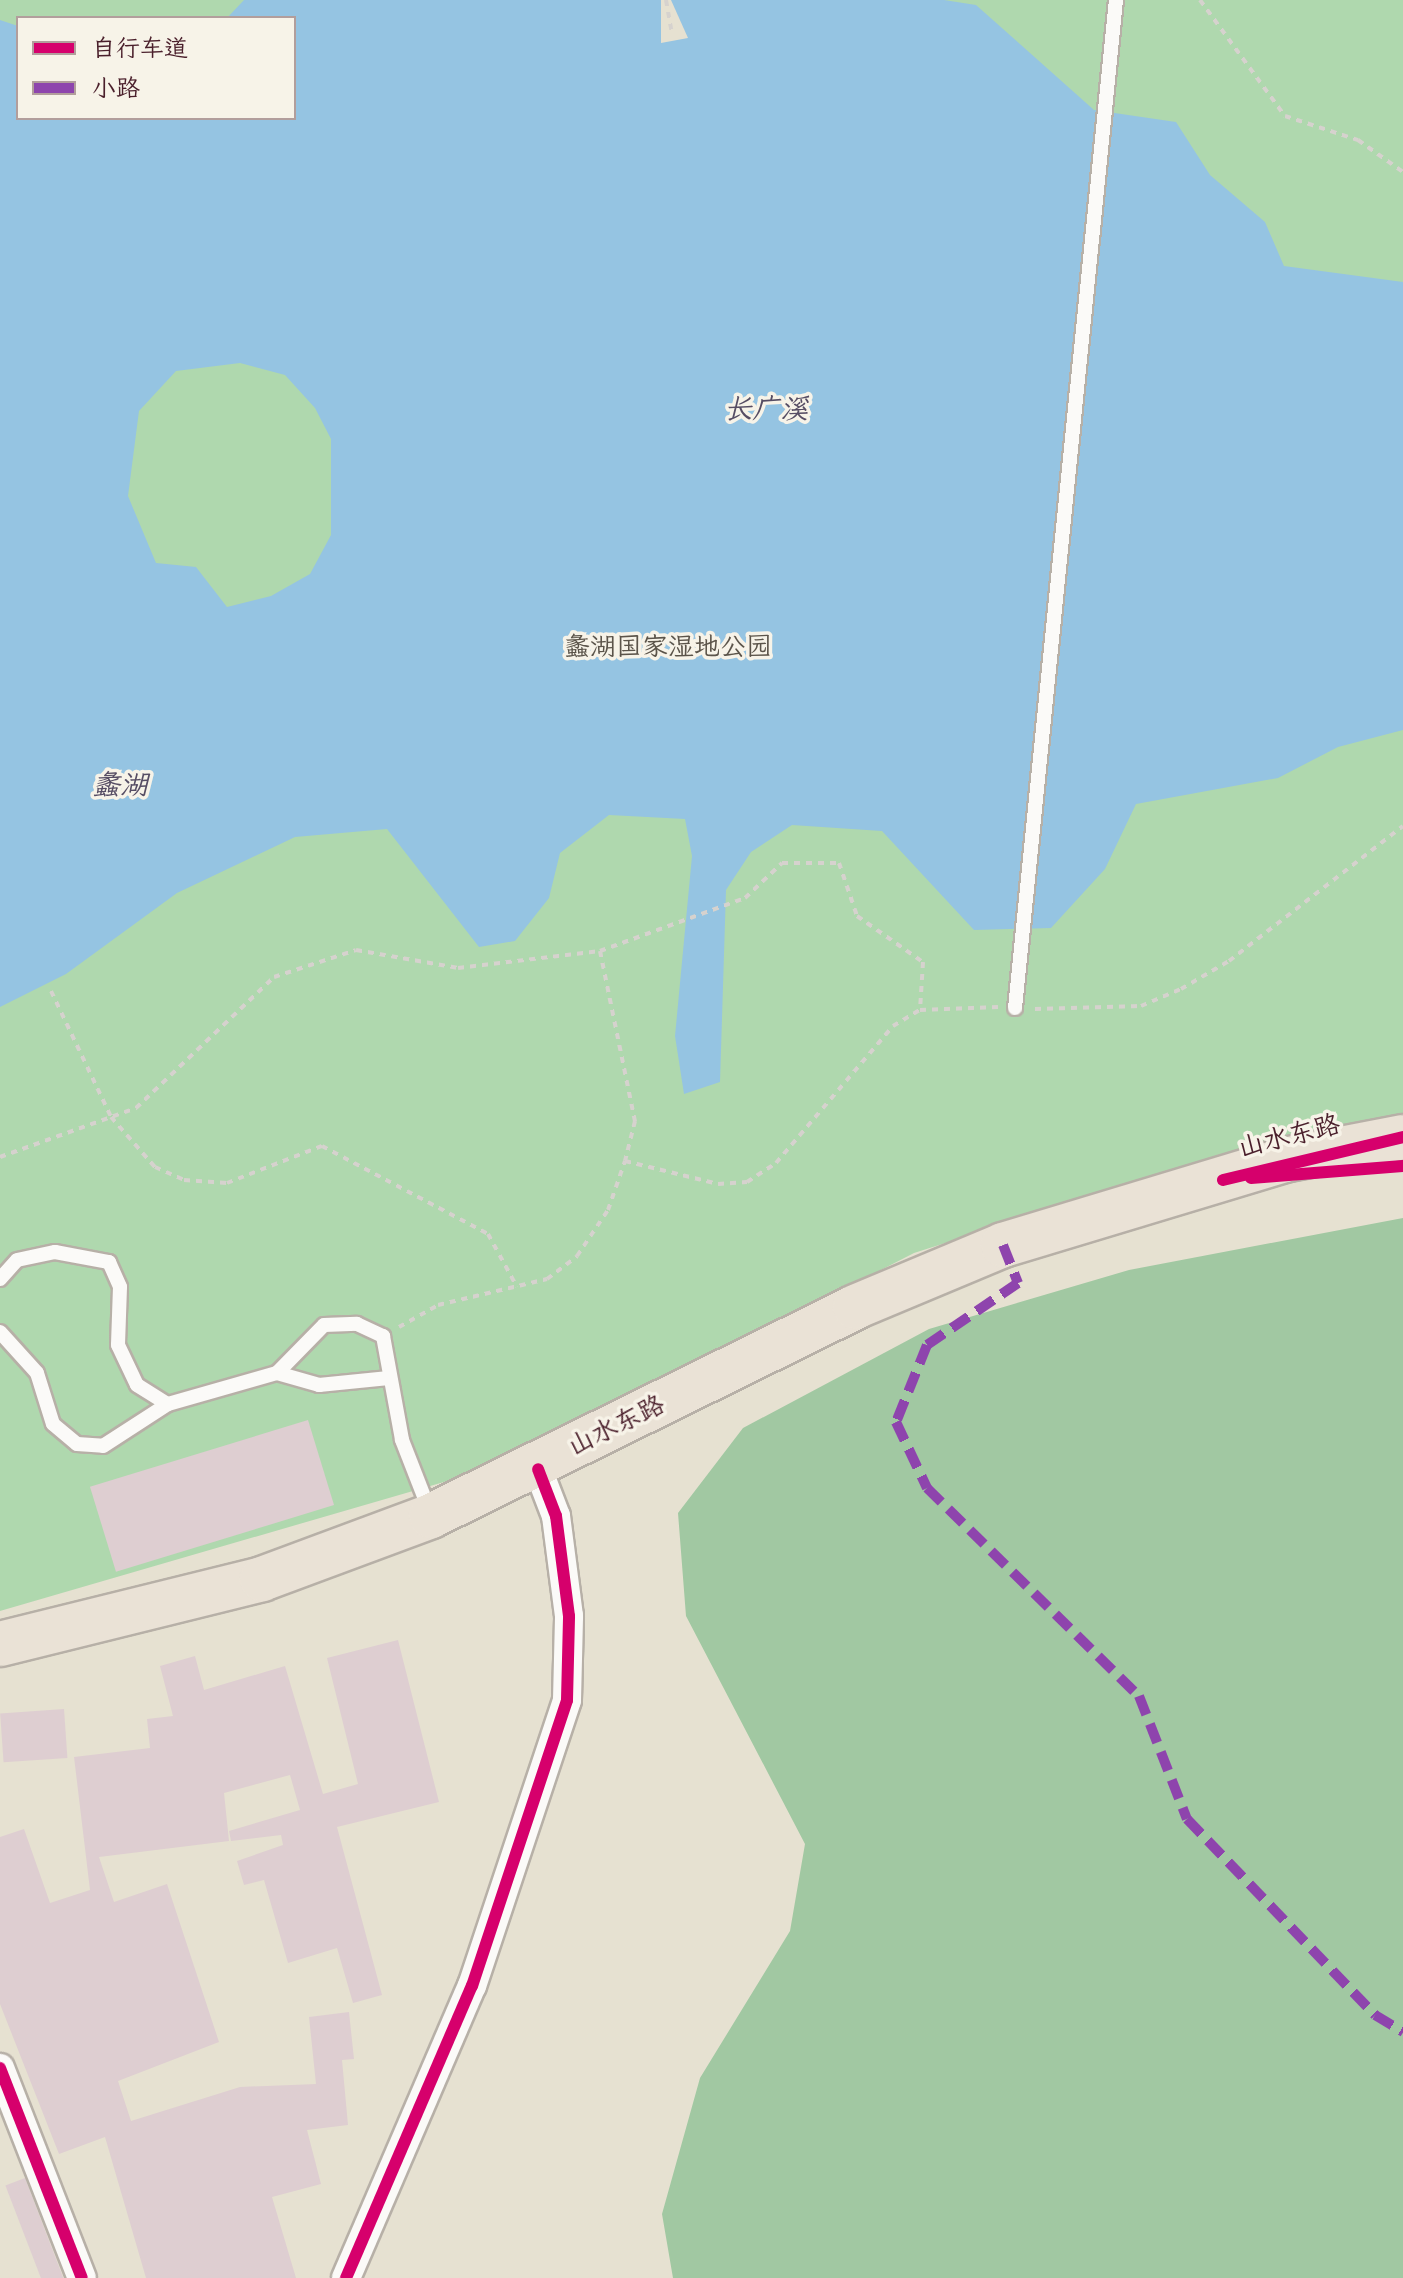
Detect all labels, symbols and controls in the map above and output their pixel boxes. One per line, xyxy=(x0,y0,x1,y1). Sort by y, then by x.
legend xyxy=(16,16,296,120)
text: 自行车道 xyxy=(92,37,188,66)
text: 小路 xyxy=(92,77,140,106)
water label: 长广溪 xyxy=(724,396,808,430)
park label: 蠡湖国家湿地公园 xyxy=(564,635,772,667)
water label: 蠡湖 xyxy=(92,772,148,806)
street label: 山水东路 xyxy=(1236,1112,1344,1168)
street label: 山水东路 xyxy=(564,1392,672,1466)

